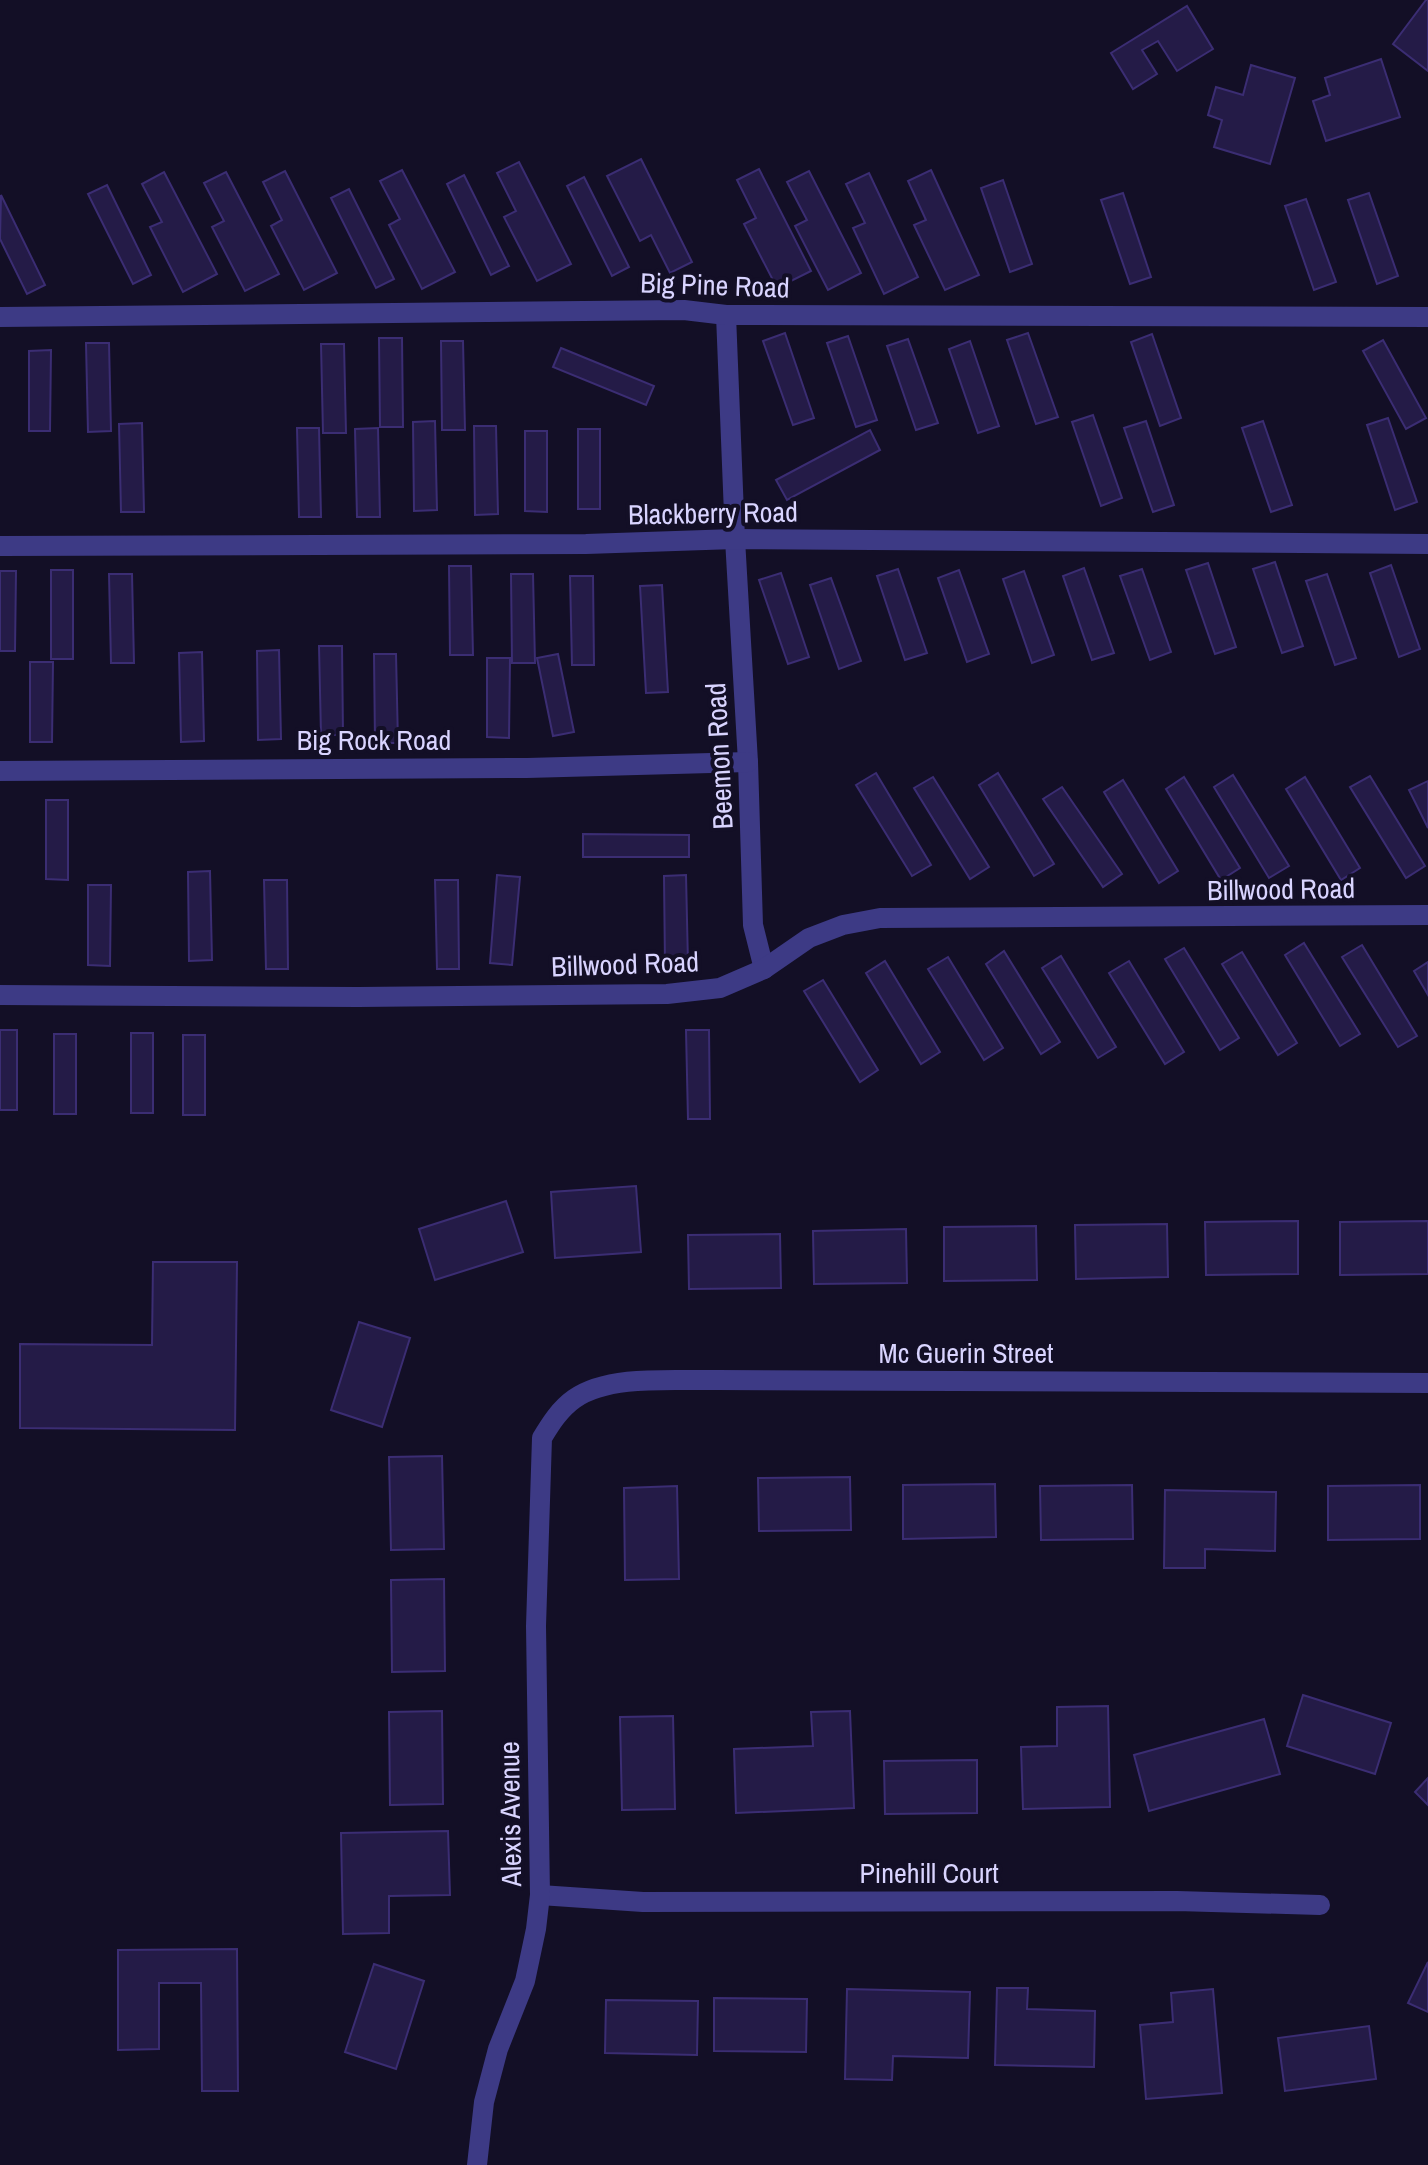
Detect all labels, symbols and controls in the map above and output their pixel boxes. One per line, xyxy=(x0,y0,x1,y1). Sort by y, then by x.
street label: Big Pine Road xyxy=(640,263,790,307)
street label: Blackberry Road xyxy=(628,493,798,533)
street label: Beemon Road xyxy=(696,682,742,830)
street label: Big Rock Road xyxy=(297,721,451,759)
street label: Billwood Road xyxy=(1207,869,1355,909)
street label: Billwood Road xyxy=(550,942,700,986)
street label: Mc Guerin Street xyxy=(879,1334,1053,1372)
street label: Alexis Avenue xyxy=(490,1741,530,1888)
street label: Pinehill Court xyxy=(859,1854,999,1892)

